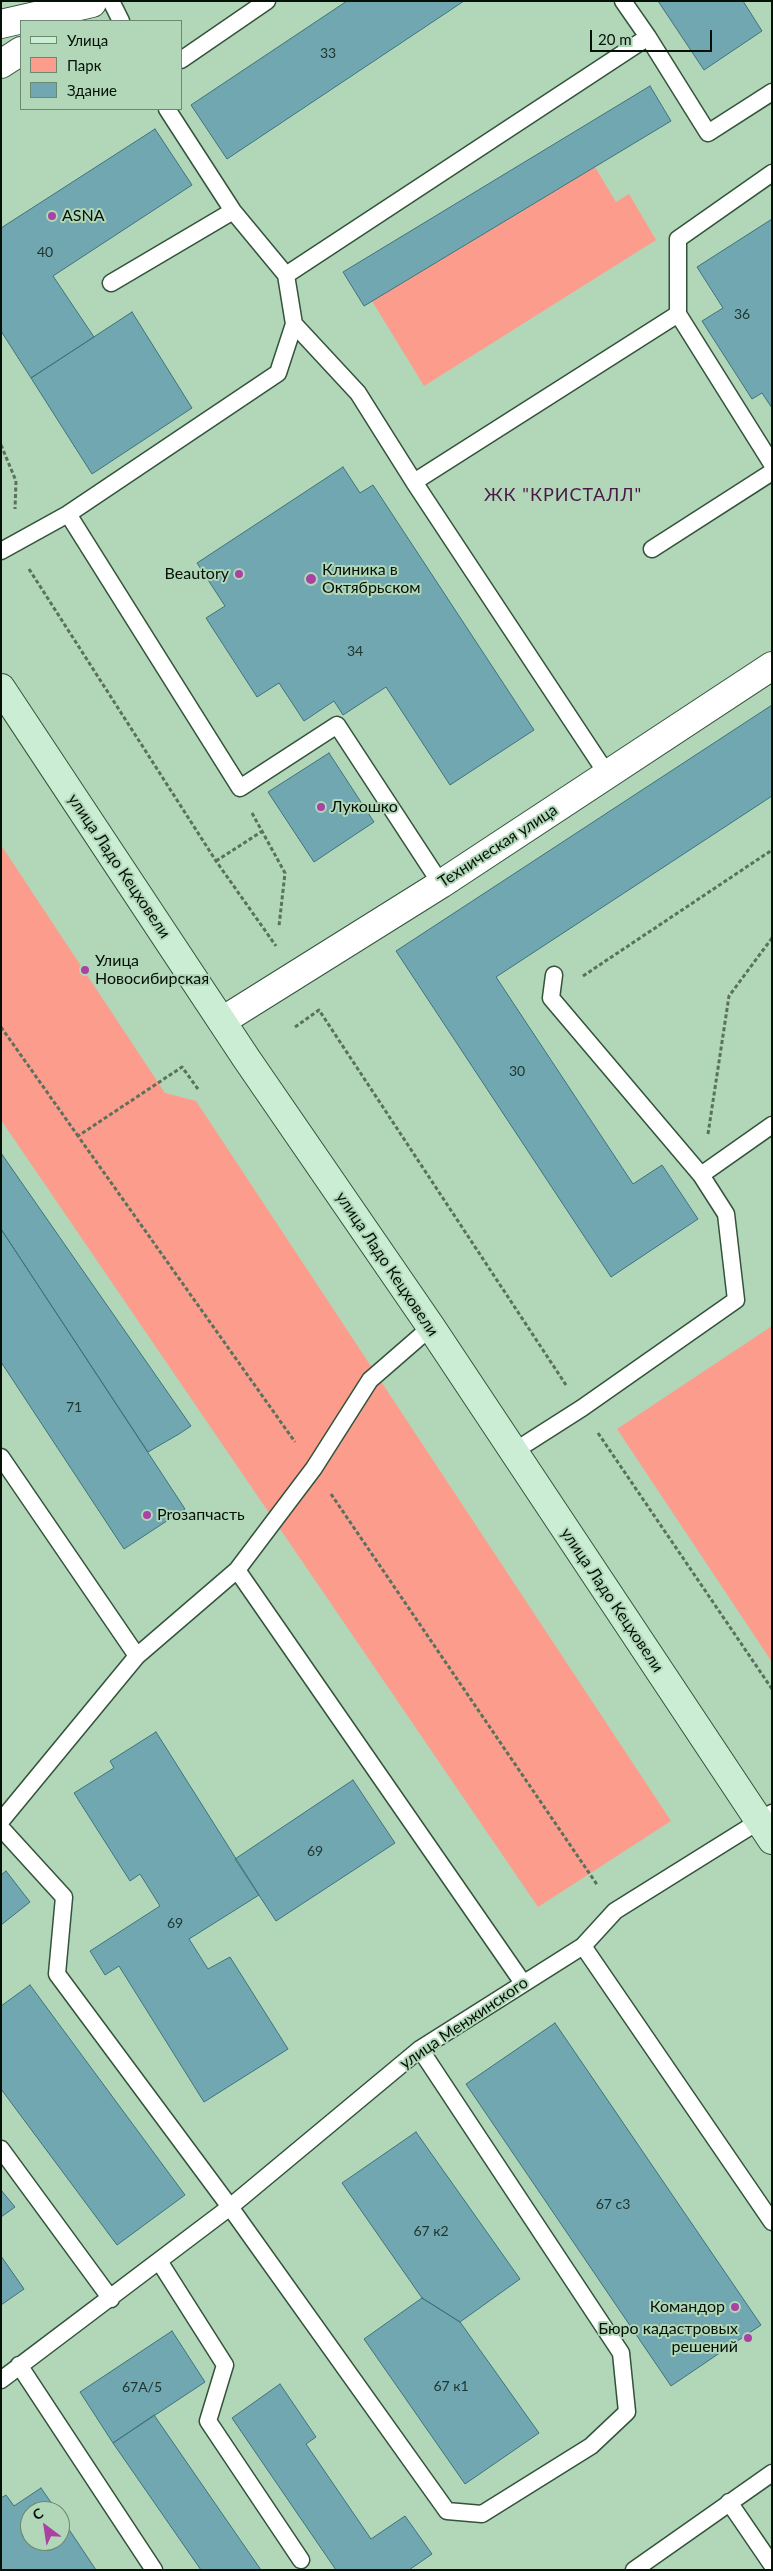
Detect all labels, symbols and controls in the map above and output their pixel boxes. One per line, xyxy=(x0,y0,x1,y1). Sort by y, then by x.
legend xyxy=(20,20,182,110)
scale bar xyxy=(593,20,716,52)
text: 20 m xyxy=(598,30,632,48)
text: Улица xyxy=(67,31,108,49)
house number: 33 xyxy=(320,45,336,61)
text: Парк xyxy=(67,56,101,74)
text: Здание xyxy=(67,81,117,99)
place label: ASNA xyxy=(62,206,105,226)
marker: ASNA xyxy=(46,210,58,222)
house number: 40 xyxy=(37,244,53,260)
house number: 36 xyxy=(734,306,750,322)
district label: ЖК "КРИСТАЛЛ" xyxy=(482,484,644,506)
place label: Клиника в Октябрьском xyxy=(322,560,420,598)
place label: Beautory xyxy=(165,564,229,584)
marker: Beautory xyxy=(233,568,245,580)
marker: Клиника в Октябрьском xyxy=(304,572,318,586)
house number: 34 xyxy=(347,643,363,659)
street label: улица Ладо Кецховели xyxy=(64,790,174,942)
place label: Лукошко xyxy=(331,797,398,817)
street label: Техническая улица xyxy=(435,800,561,892)
marker: Лукошко xyxy=(315,801,327,813)
place label: Улица Новосибирская xyxy=(95,951,209,989)
marker: Улица Новосибирская xyxy=(79,964,91,976)
house number: 30 xyxy=(509,1063,525,1079)
street label: улица Ладо Кецховели xyxy=(332,1188,442,1340)
house number: 71 xyxy=(66,1399,82,1415)
place label: Proзапчасть xyxy=(157,1505,245,1525)
marker: Proзапчасть xyxy=(141,1509,153,1521)
street label: улица Ладо Кецховели xyxy=(557,1524,667,1676)
house number: 69 xyxy=(307,1843,323,1859)
house number: 69 xyxy=(167,1915,183,1931)
street label: улица Менжинского xyxy=(396,1973,532,2073)
house number: 67 с3 xyxy=(596,2196,630,2212)
house number: 67 к2 xyxy=(413,2223,449,2239)
place label: Командор xyxy=(650,2297,725,2317)
marker: Командор xyxy=(729,2301,741,2313)
place label: Бюро кадастровых решений xyxy=(598,2319,738,2357)
marker: Бюро кадастровых решений xyxy=(742,2332,754,2344)
house number: 67 к1 xyxy=(433,2378,469,2394)
house number: 67А/5 xyxy=(122,2379,162,2395)
north arrow xyxy=(20,2501,70,2551)
text: С xyxy=(29,2504,46,2523)

